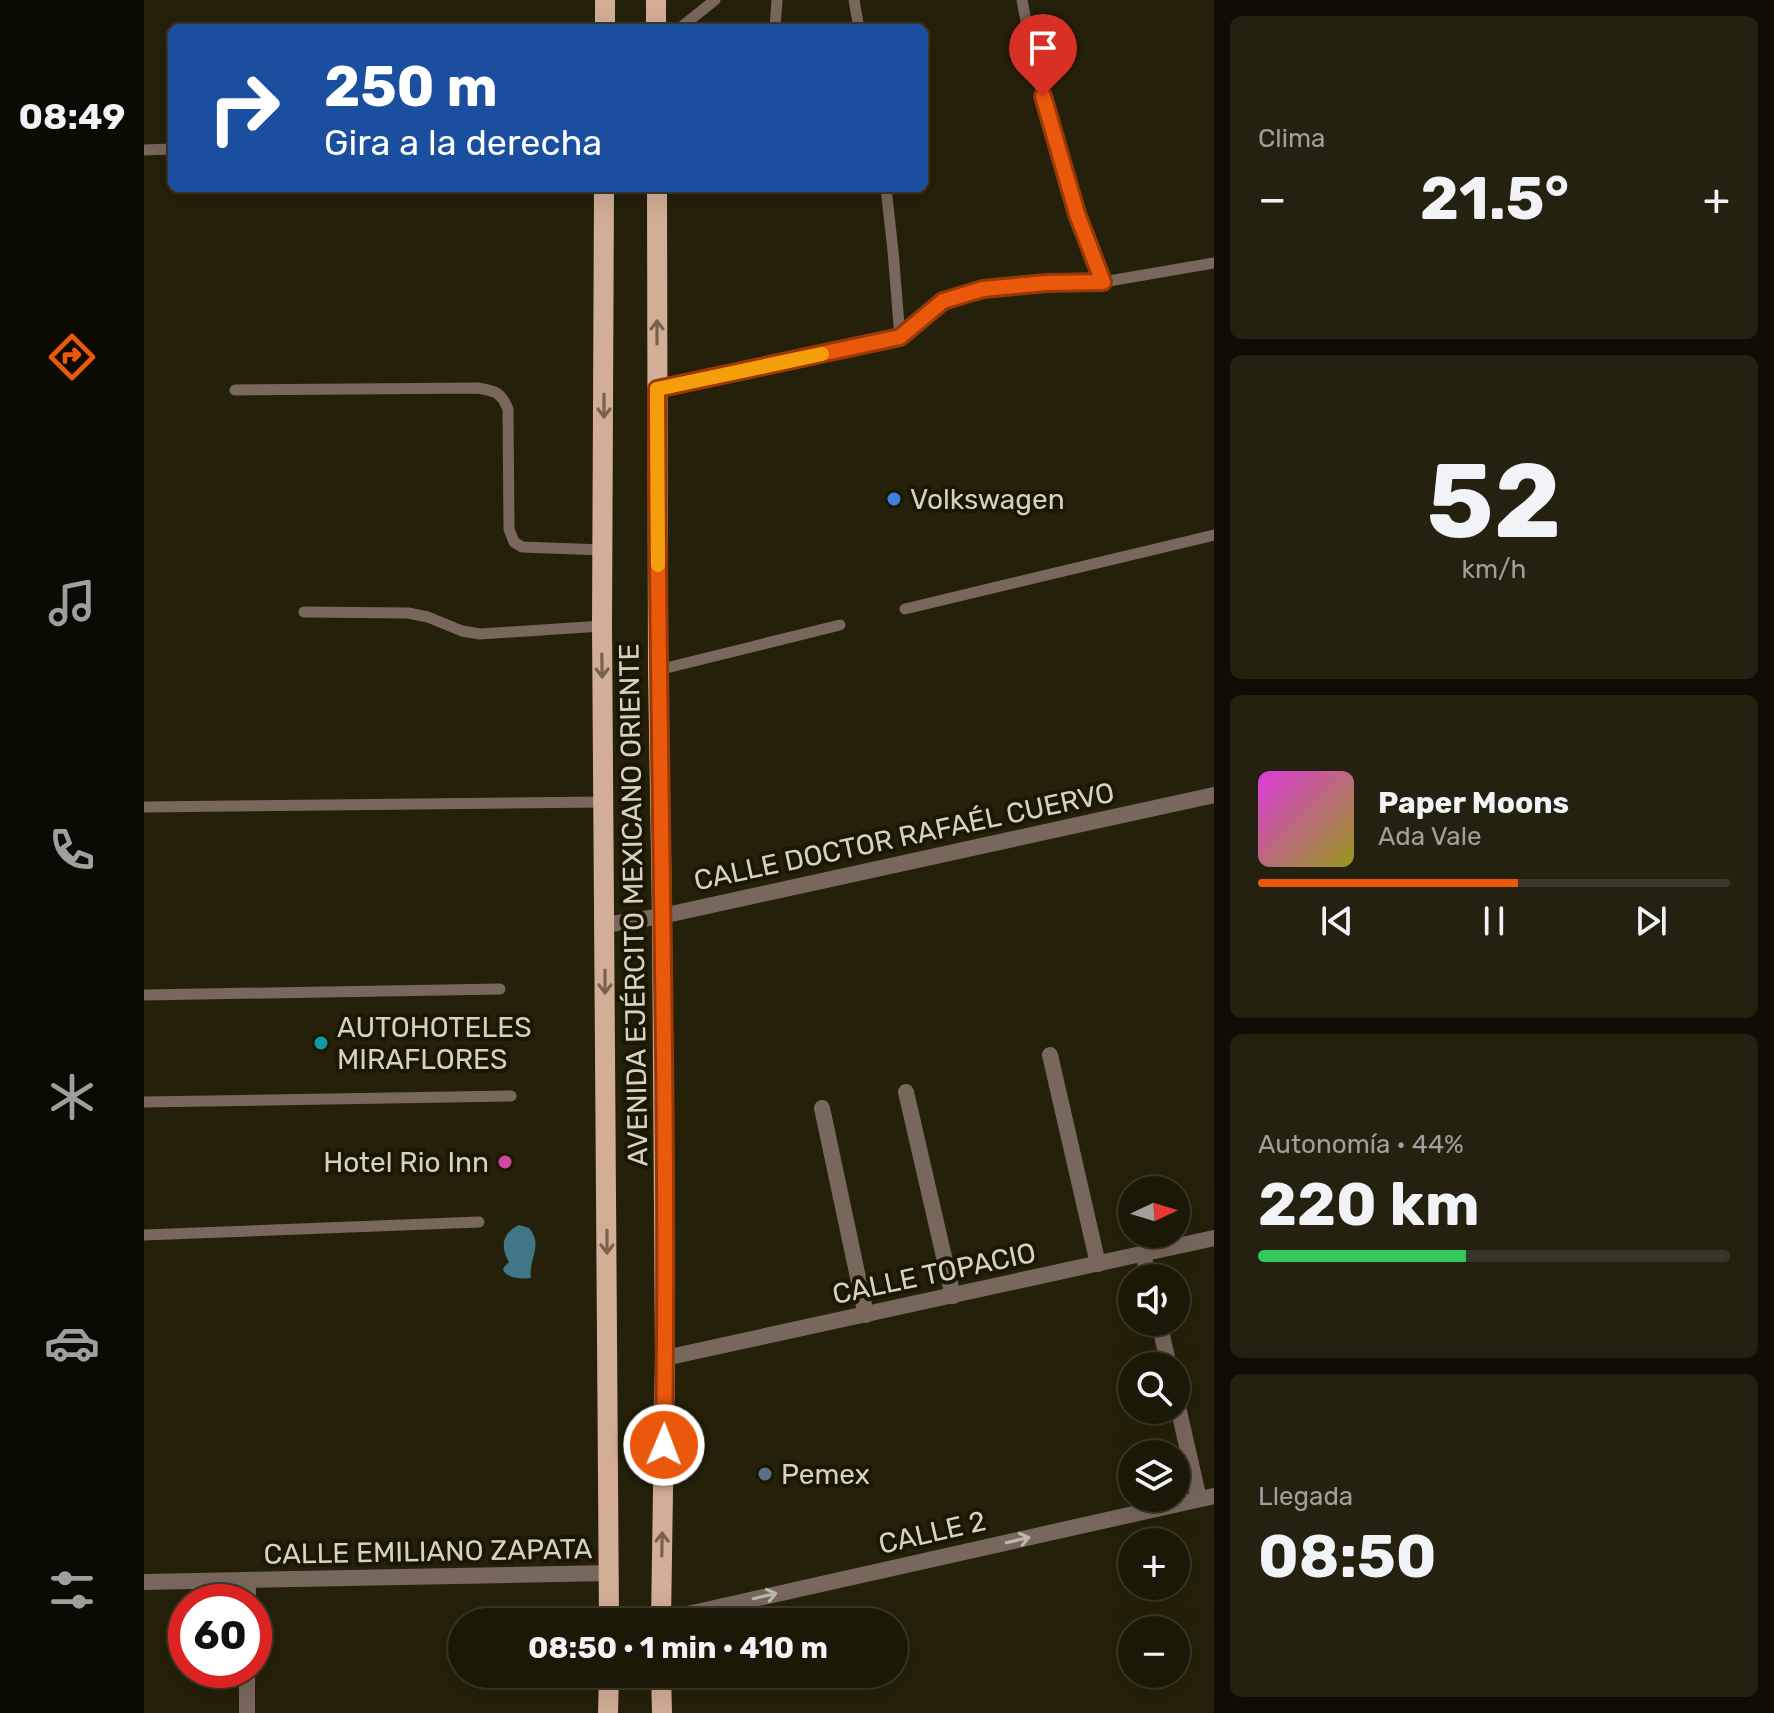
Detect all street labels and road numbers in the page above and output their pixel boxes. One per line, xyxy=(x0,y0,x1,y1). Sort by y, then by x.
street label: AVENIDA EJÉRCITO MEXICANO ORIENTE xyxy=(612,643,655,1167)
street label: CALLE DOCTOR RAFAÉL CUERVO xyxy=(691,776,1117,897)
street label: CALLE TOPACIO xyxy=(829,1236,1039,1311)
street label: CALLE 2 xyxy=(875,1504,989,1561)
street label: CALLE EMILIANO ZAPATA xyxy=(263,1532,593,1571)

